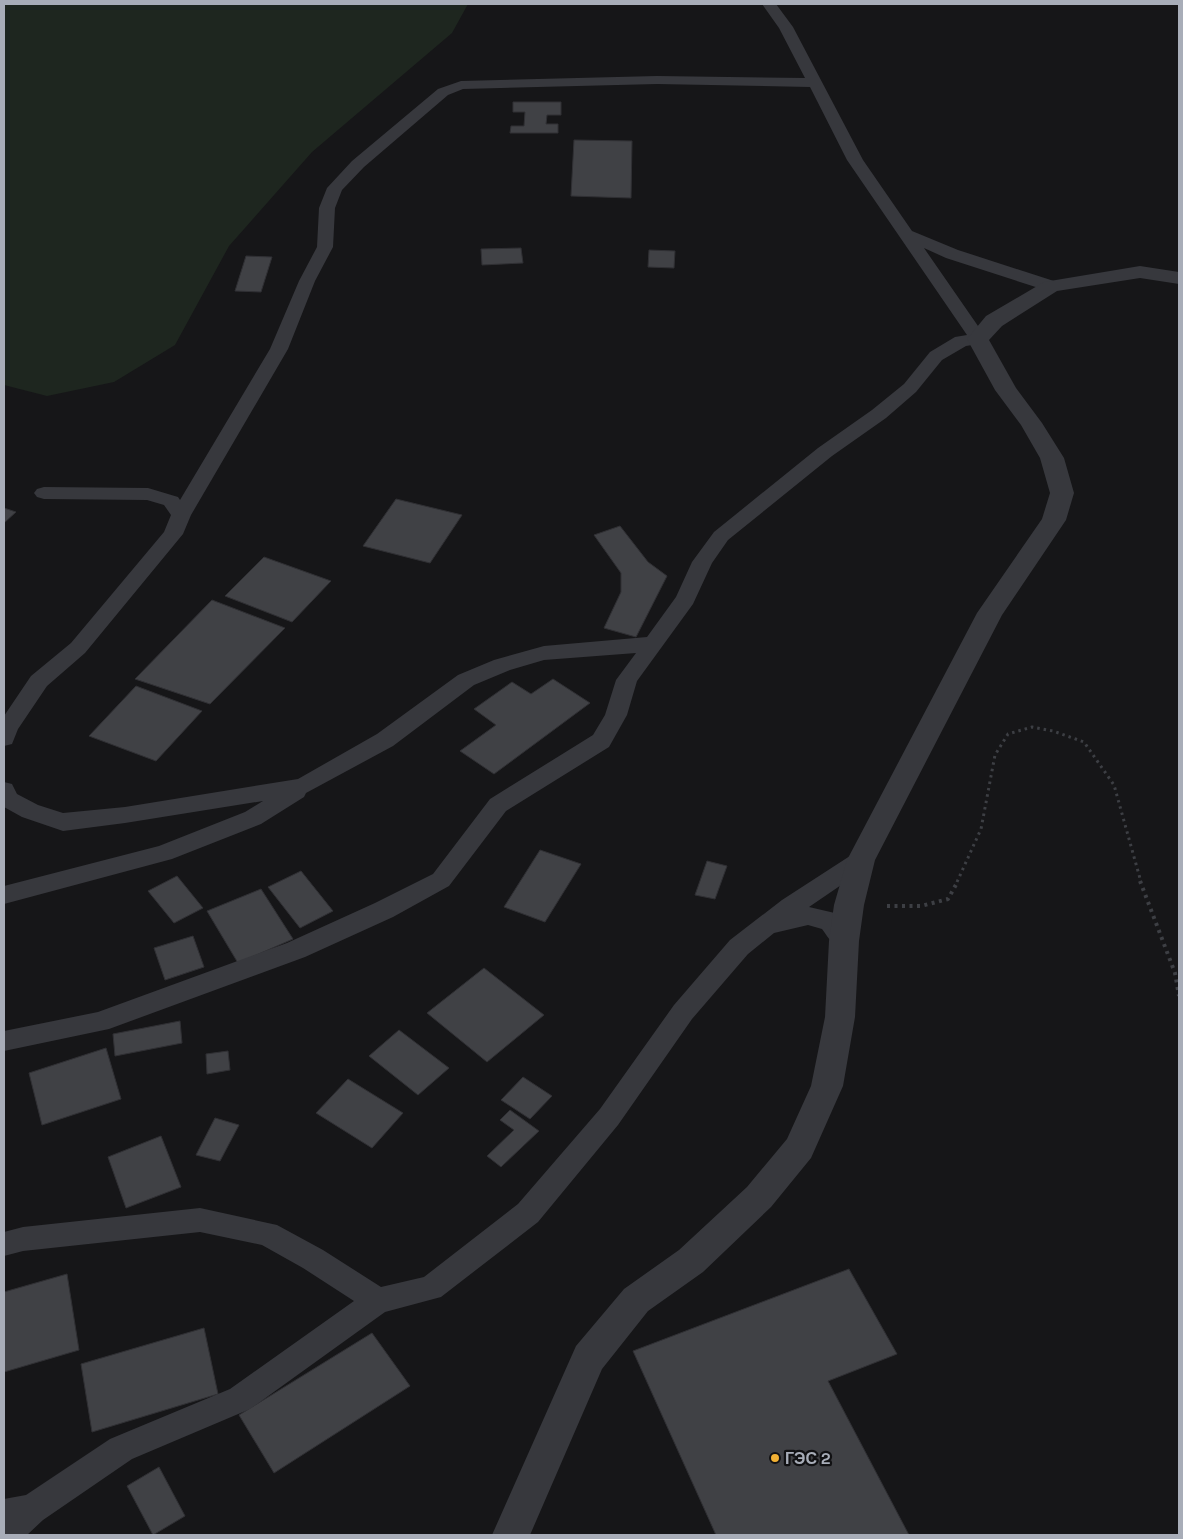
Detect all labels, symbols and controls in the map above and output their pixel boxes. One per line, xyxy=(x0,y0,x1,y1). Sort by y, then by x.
place label: ГЭС 2 xyxy=(785,1448,831,1469)
marker: ГЭС 2 xyxy=(769,1452,781,1464)

